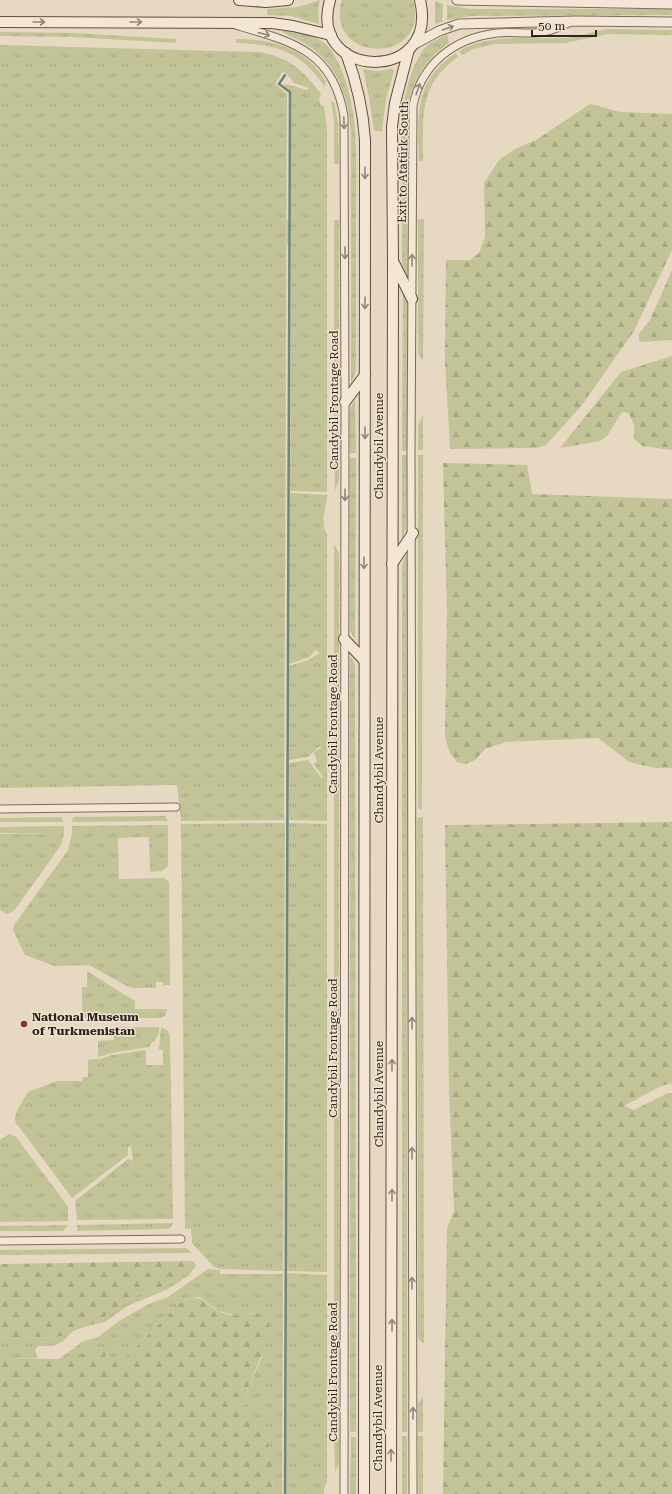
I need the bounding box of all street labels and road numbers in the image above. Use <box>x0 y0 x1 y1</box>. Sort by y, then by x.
street label: Exit to Atatürk South <box>395 101 411 223</box>
street label: Candybil Frontage Road <box>327 330 341 470</box>
street label: Chandybil Avenue <box>372 392 386 499</box>
street label: Candybil Frontage Road <box>326 654 340 794</box>
street label: Chandybil Avenue <box>372 716 386 823</box>
street label: Candybil Frontage Road <box>326 978 340 1118</box>
street label: Chandybil Avenue <box>372 1040 386 1147</box>
street label: Candybil Frontage Road <box>326 1302 340 1442</box>
street label: Chandybil Avenue <box>371 1364 385 1471</box>

